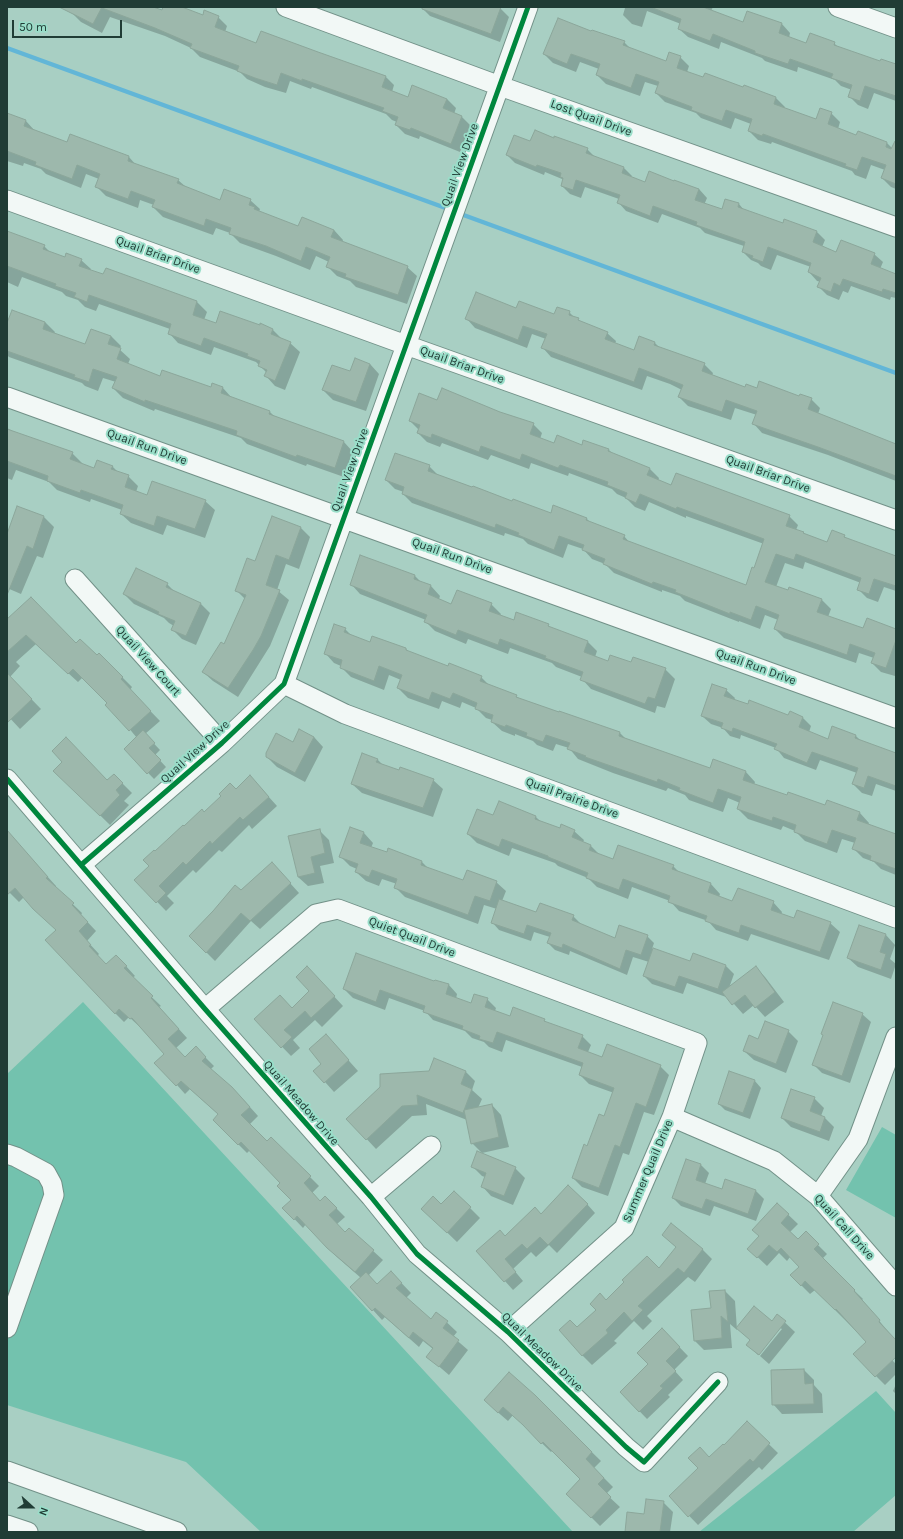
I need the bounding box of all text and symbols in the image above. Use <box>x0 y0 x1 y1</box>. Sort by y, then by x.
scale bar <box>14 12 124 38</box>
text: 50 m <box>19 20 47 34</box>
street label: Lost Quail Drive <box>548 97 634 139</box>
street label: Quail View Drive <box>438 121 482 209</box>
street label: Quail Briar Drive <box>114 233 202 277</box>
street label: Quail Briar Drive <box>418 343 506 387</box>
street label: Quail Run Drive <box>105 426 189 468</box>
street label: Quail View Drive <box>328 426 372 514</box>
street label: Quail Briar Drive <box>724 452 812 496</box>
street label: Quail Run Drive <box>410 535 494 577</box>
street label: Quail View Court <box>113 623 183 699</box>
street label: Quail Run Drive <box>714 646 798 688</box>
street label: Quail View Drive <box>158 717 232 787</box>
street label: Quail Prairie Drive <box>524 775 620 821</box>
street label: Quiet Quail Drive <box>367 914 457 960</box>
street label: Quail Meadow Drive <box>260 1058 342 1148</box>
street label: Summer Quail Drive <box>620 1118 676 1224</box>
street label: Quail Call Drive <box>811 1191 877 1263</box>
street label: Quail Meadow Drive <box>498 1309 586 1395</box>
north arrow <box>12 1487 52 1527</box>
text: N <box>36 1505 51 1517</box>

